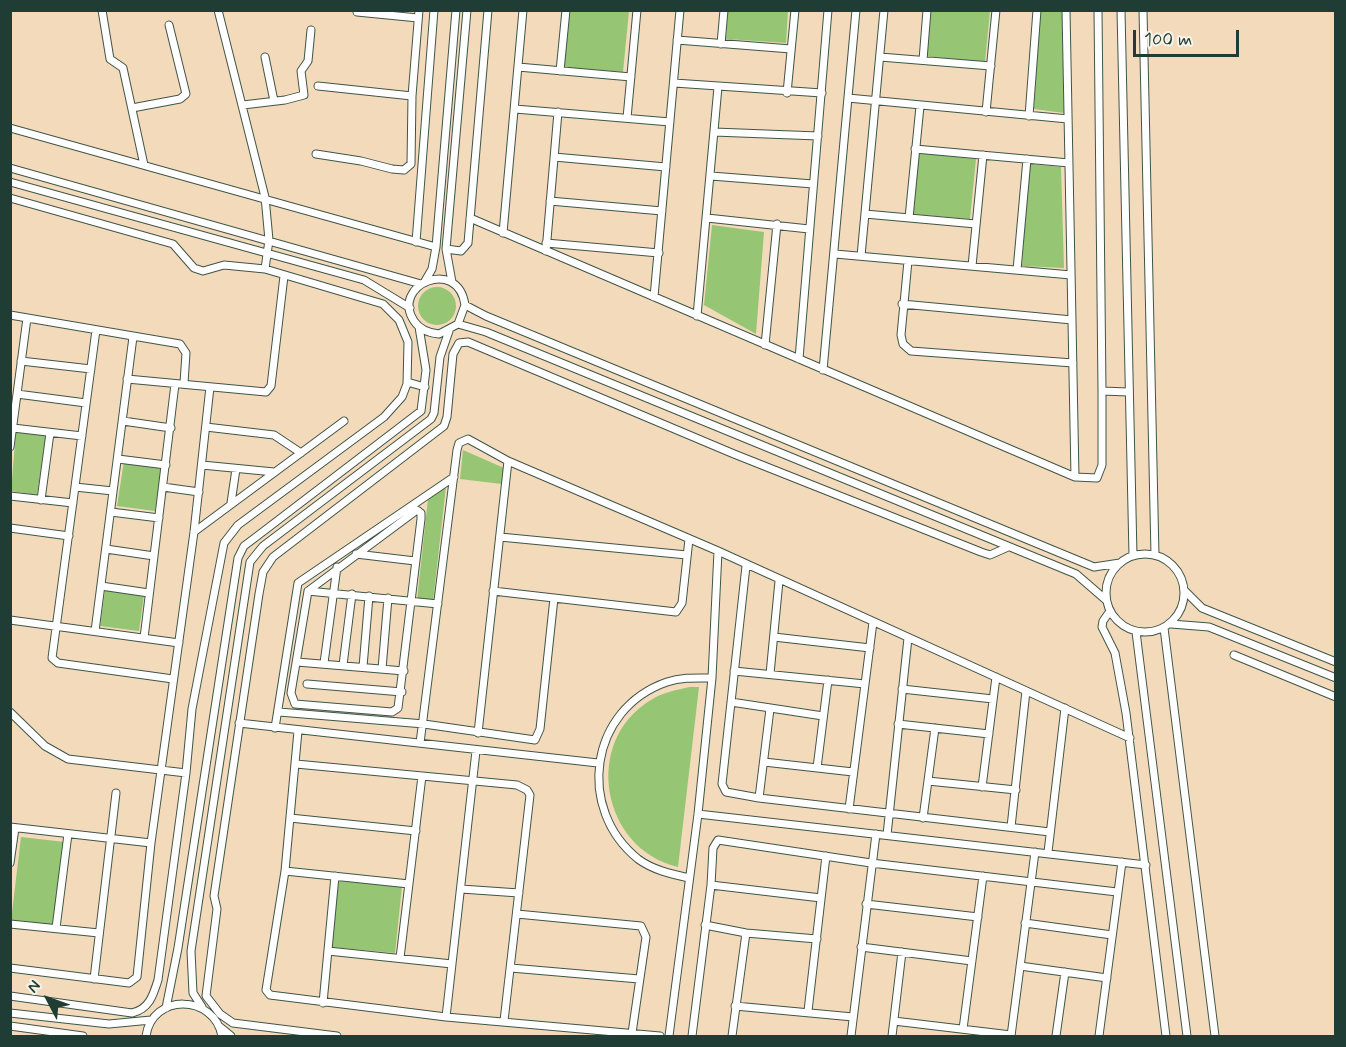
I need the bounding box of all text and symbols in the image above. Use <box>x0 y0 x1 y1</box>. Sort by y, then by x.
scale bar <box>1136 18 1242 56</box>
text: 100 m <box>1144 28 1192 52</box>
north arrow <box>18 969 78 1029</box>
text: N <box>23 976 45 998</box>

